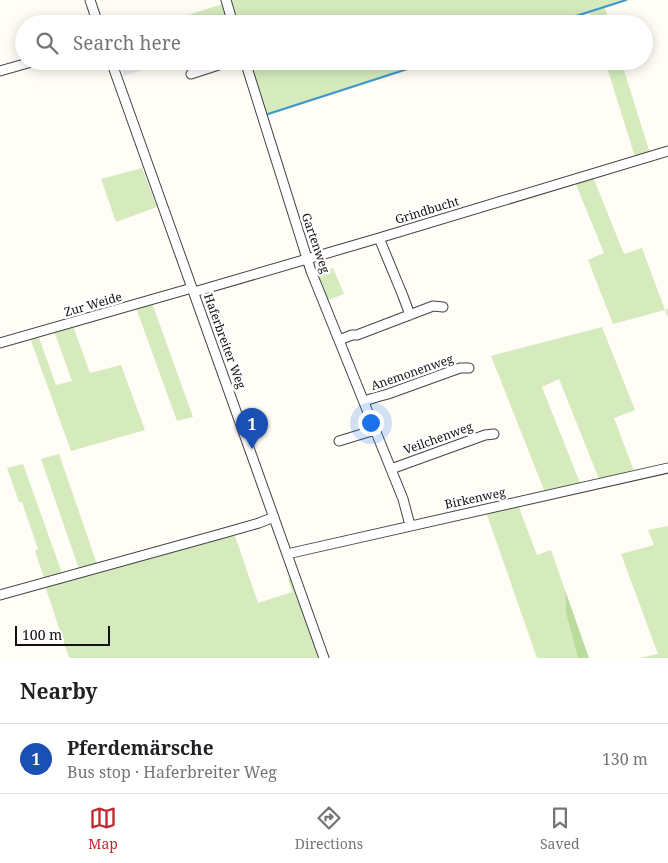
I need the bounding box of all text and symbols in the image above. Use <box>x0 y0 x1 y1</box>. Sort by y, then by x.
search box <box>15 15 653 70</box>
icon: search <box>33 29 61 57</box>
text: Search here <box>73 30 181 56</box>
street label: Grindbucht <box>393 192 461 228</box>
street label: Gartenweg <box>298 211 334 276</box>
street label: Zur Weide <box>62 288 124 320</box>
street label: Haferbreiter Weg <box>200 291 250 391</box>
street label: Anemonenweg <box>369 350 456 394</box>
pin: 1 <box>236 408 268 449</box>
your location <box>358 410 384 436</box>
street label: Veilchenweg <box>401 417 475 458</box>
street label: Birkenweg <box>443 483 507 513</box>
scale bar <box>15 623 110 646</box>
text: 100 m <box>22 625 62 644</box>
text: Nearby <box>20 677 98 705</box>
text: Pferdemärsche <box>67 735 214 761</box>
text: 1 <box>31 748 41 770</box>
text: 130 m <box>602 748 648 770</box>
text: Bus stop · Haferbreiter Weg <box>67 761 277 783</box>
tab: Map <box>88 804 118 853</box>
tab: Directions <box>295 804 363 853</box>
tab: Saved <box>540 804 580 853</box>

